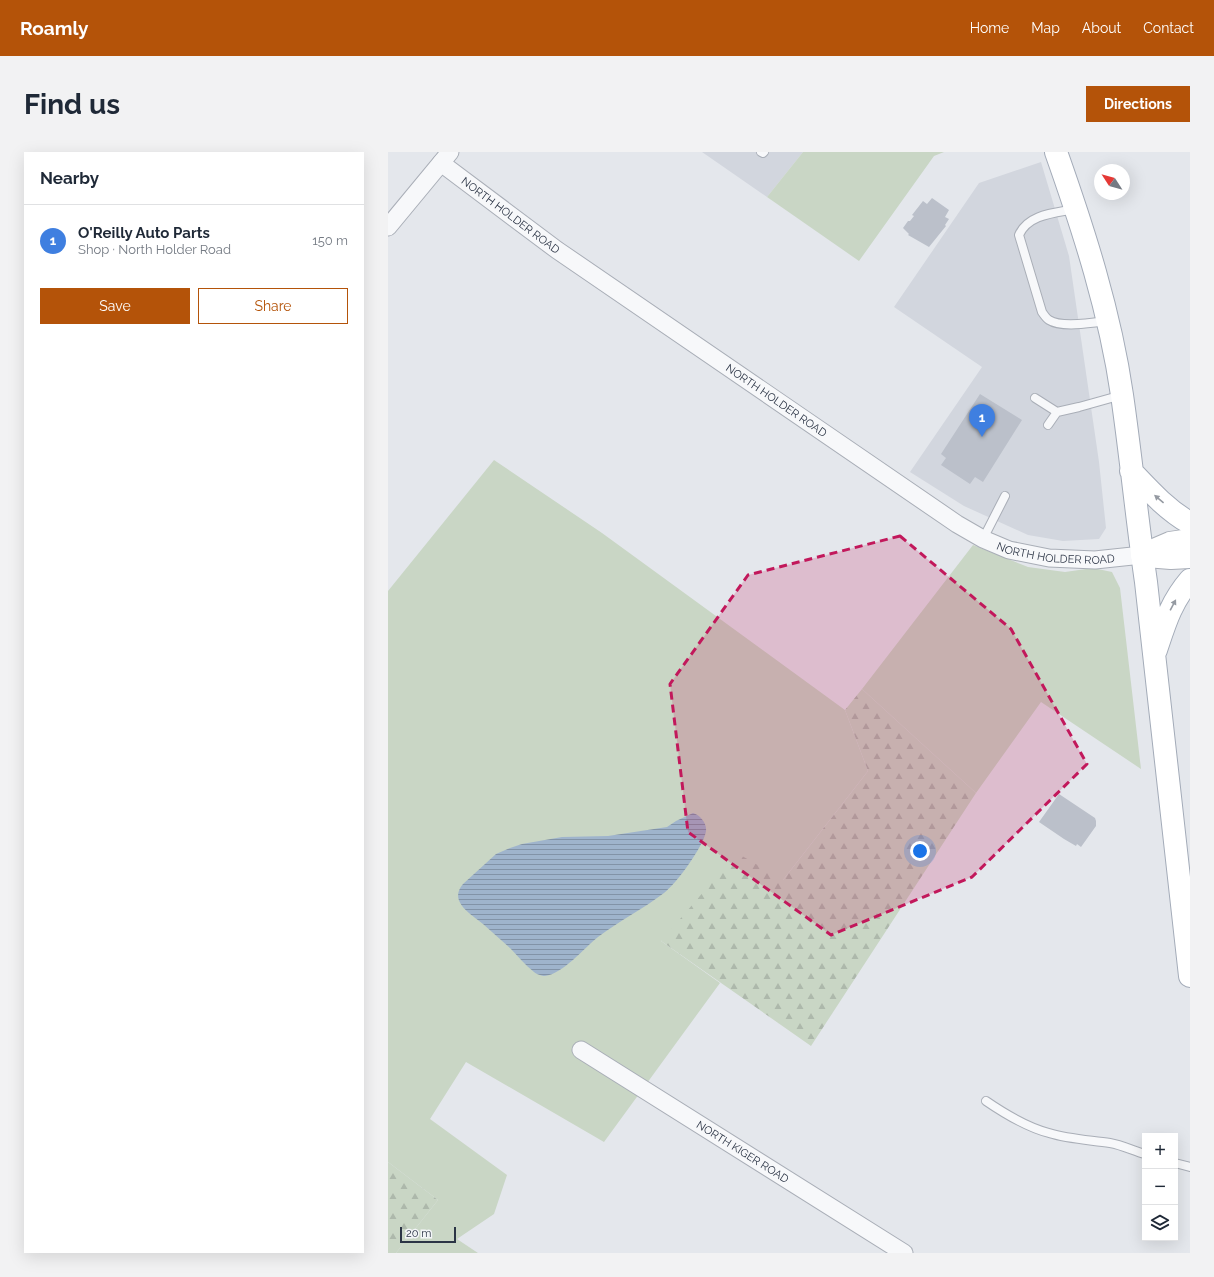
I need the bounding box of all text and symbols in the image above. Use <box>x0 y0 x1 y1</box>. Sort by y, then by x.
text: Roamly <box>20 17 88 39</box>
text: Home <box>970 20 1009 36</box>
text: Map <box>1031 20 1060 36</box>
text: About <box>1082 20 1121 36</box>
text: Contact <box>1143 20 1194 36</box>
button: Directions <box>1086 86 1190 122</box>
text: Find us <box>24 88 120 121</box>
north arrow <box>1094 164 1130 200</box>
text: Nearby <box>40 168 99 188</box>
street label: NORTH HOLDER ROAD <box>459 174 562 256</box>
text: O'Reilly Auto Parts <box>78 224 210 242</box>
text: 1 <box>50 233 56 248</box>
text: 150 m <box>312 233 348 248</box>
text: Shop · North Holder Road <box>78 242 231 257</box>
button: Save <box>40 288 190 324</box>
button: Share <box>198 288 348 324</box>
street label: NORTH HOLDER ROAD <box>724 361 829 439</box>
pin: 1 <box>969 404 995 437</box>
one-way arrow <box>1153 495 1164 504</box>
street label: NORTH HOLDER ROAD <box>995 539 1115 567</box>
one-way arrow <box>1169 599 1176 611</box>
your location <box>910 841 930 861</box>
street label: NORTH KIGER ROAD <box>694 1118 791 1186</box>
map controls <box>1142 1133 1178 1241</box>
button: + <box>1142 1133 1178 1169</box>
button: − <box>1142 1169 1178 1205</box>
button: layers <box>1142 1205 1178 1241</box>
scale bar <box>400 1225 456 1244</box>
text: 20 m <box>406 1227 431 1240</box>

